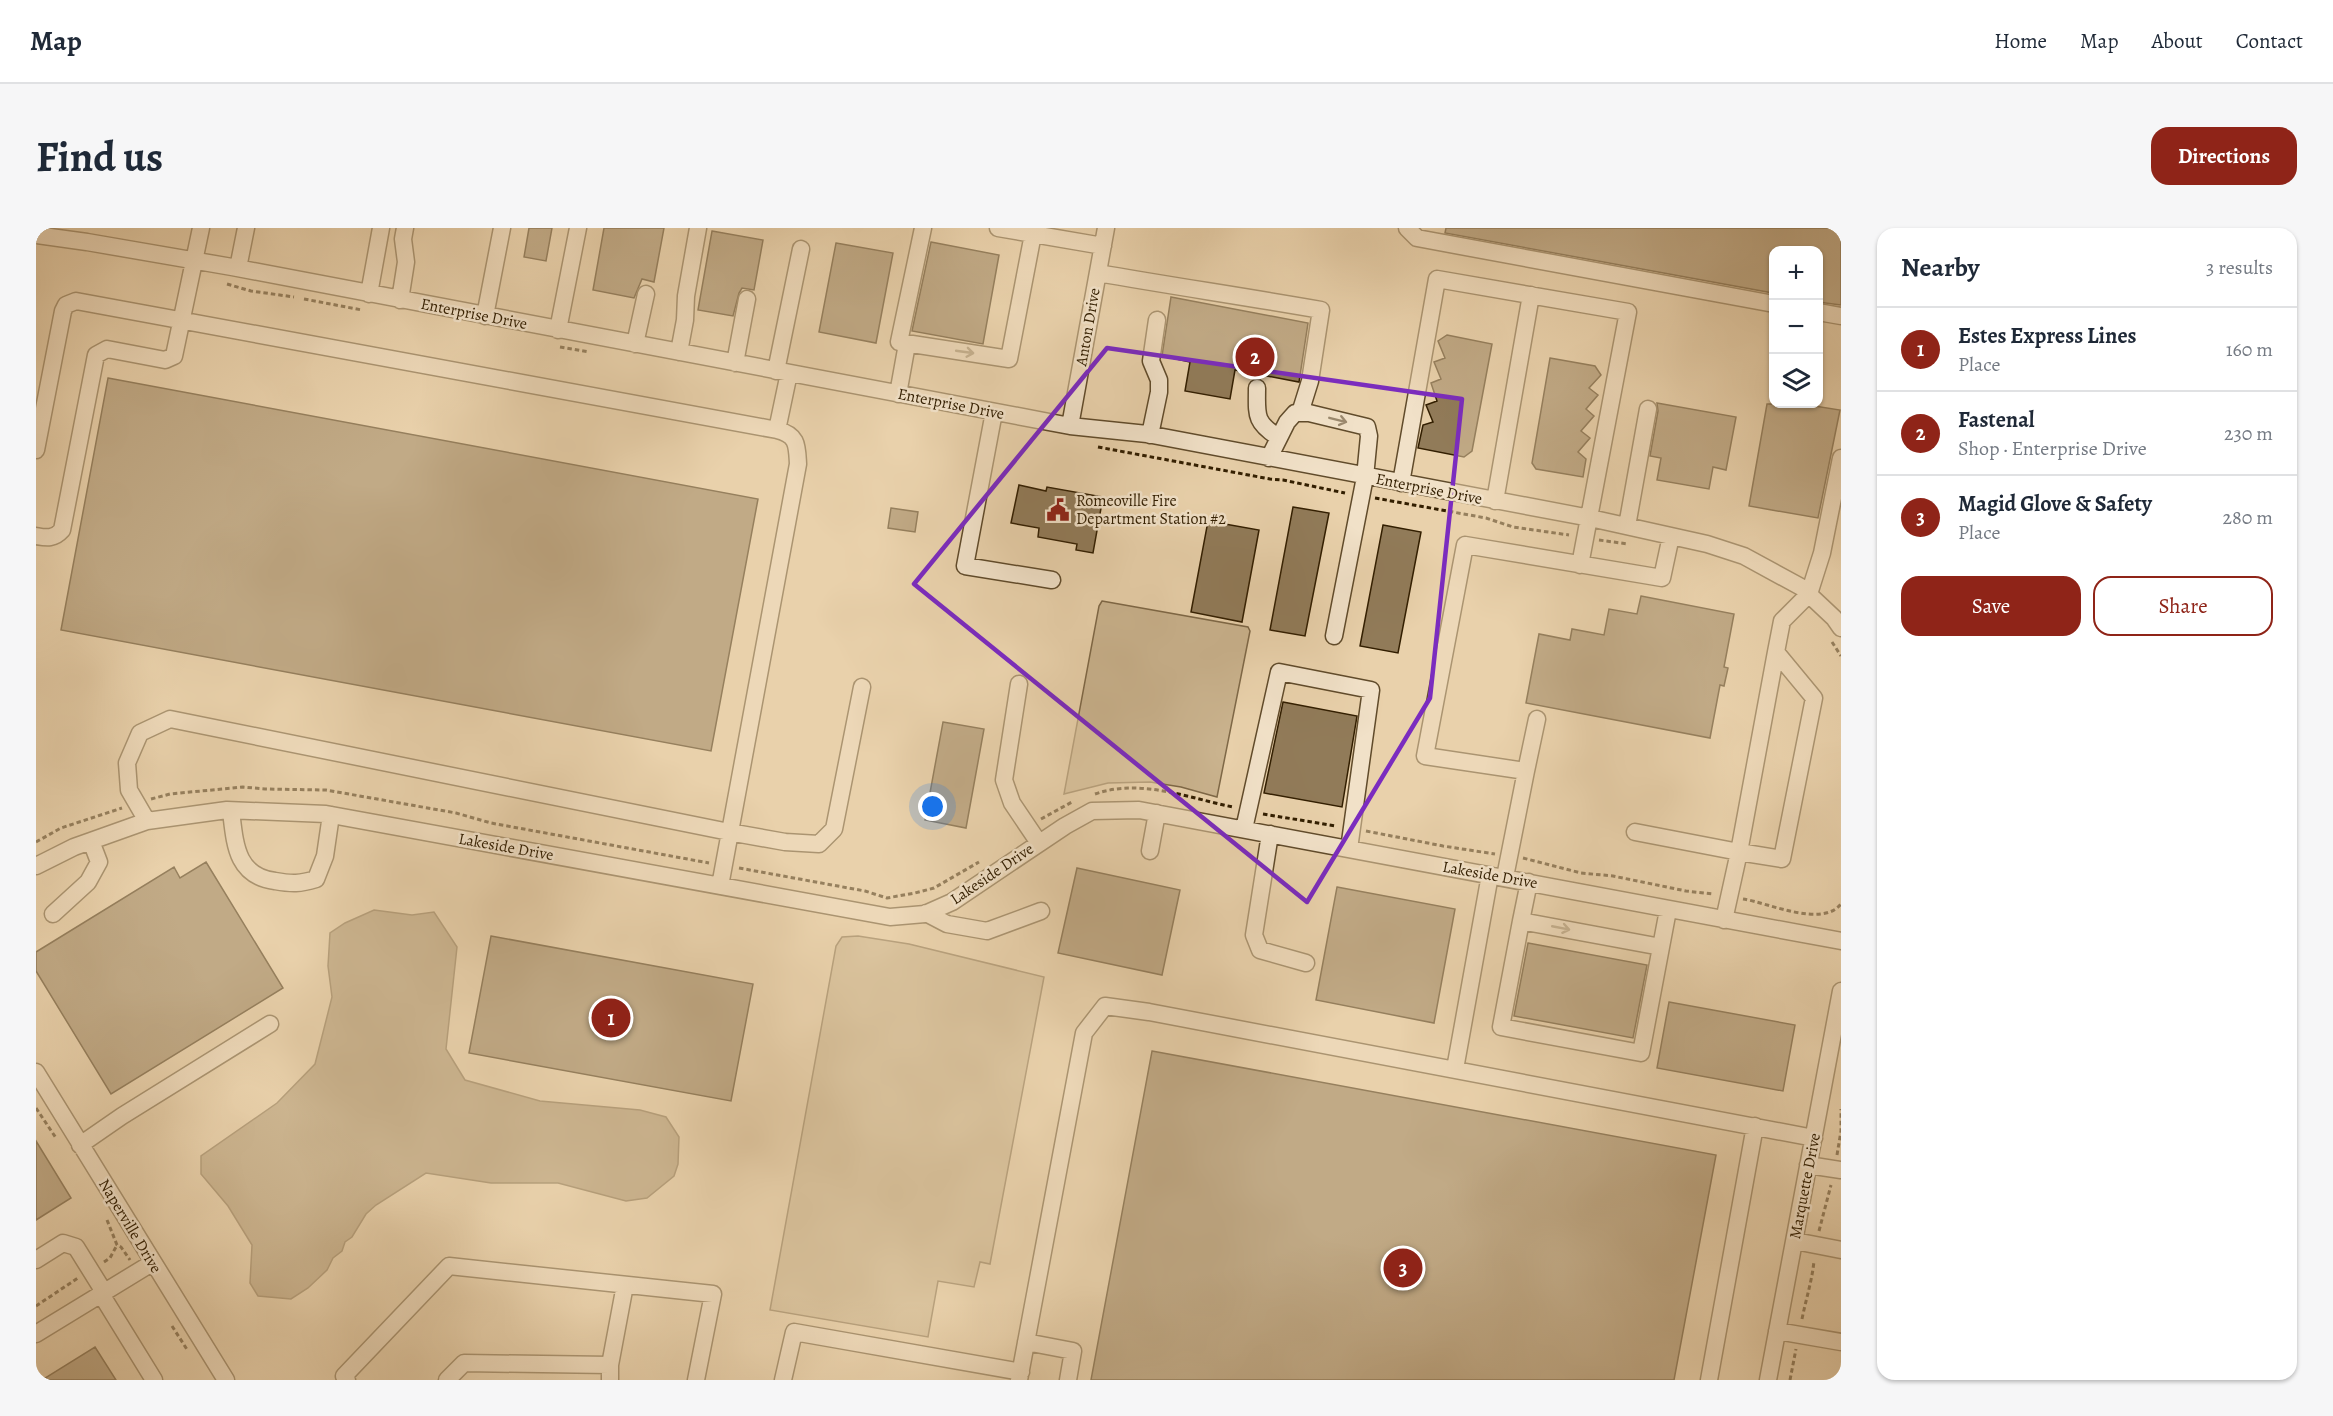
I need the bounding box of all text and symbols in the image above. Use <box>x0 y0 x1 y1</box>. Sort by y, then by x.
text: Map <box>30 22 82 60</box>
text: Home <box>1994 27 2047 55</box>
text: Map <box>2080 27 2118 55</box>
text: About <box>2151 27 2203 55</box>
text: Contact <box>2236 27 2303 55</box>
button: Directions <box>2151 127 2297 185</box>
text: Find us <box>36 128 163 185</box>
map controls <box>1769 246 1823 408</box>
button: + <box>1769 246 1823 300</box>
text: Nearby <box>1901 250 1980 285</box>
text: 3 results <box>2206 254 2273 281</box>
street label: Anton Drive <box>1070 286 1106 369</box>
street label: Enterprise Drive <box>419 293 529 335</box>
button: − <box>1769 300 1823 354</box>
text: Estes Express Lines <box>1958 321 2137 351</box>
pin: 2 <box>1236 334 1274 380</box>
text: 1 <box>1917 336 1924 363</box>
text: 160 m <box>2226 336 2273 363</box>
one-way arrow <box>955 347 974 358</box>
text: Place <box>1958 351 2000 378</box>
button: layers <box>1769 354 1823 408</box>
street label: Enterprise Drive <box>896 383 1006 425</box>
text: Fastenal <box>1958 405 2035 435</box>
one-way arrow <box>1328 415 1347 427</box>
text: 2 <box>1916 420 1925 447</box>
text: 230 m <box>2224 420 2273 447</box>
text: Shop · Enterprise Drive <box>1958 435 2147 462</box>
street label: Enterprise Drive <box>1374 468 1484 510</box>
text: Magid Glove & Safety <box>1958 489 2152 519</box>
place label: Romeoville Fire Department Station #2 <box>1076 490 1226 530</box>
public building icon: Romeoville Fire Department Station #2 <box>1045 497 1071 523</box>
text: 3 <box>1916 504 1925 531</box>
text: 280 m <box>2223 504 2273 531</box>
text: Place <box>1958 519 2000 546</box>
button: Save <box>1901 576 2081 636</box>
button: Share <box>2093 576 2273 636</box>
your location <box>918 792 947 821</box>
street label: Lakeside Drive <box>457 828 555 866</box>
street label: Lakeside Drive <box>946 838 1038 910</box>
street label: Lakeside Drive <box>1441 856 1539 894</box>
one-way arrow <box>1550 923 1570 934</box>
pin: 1 <box>592 996 630 1040</box>
street label: Marquette Drive <box>1784 1131 1826 1241</box>
street label: Naperville Drive <box>93 1175 167 1277</box>
pin: 3 <box>1384 1246 1422 1290</box>

